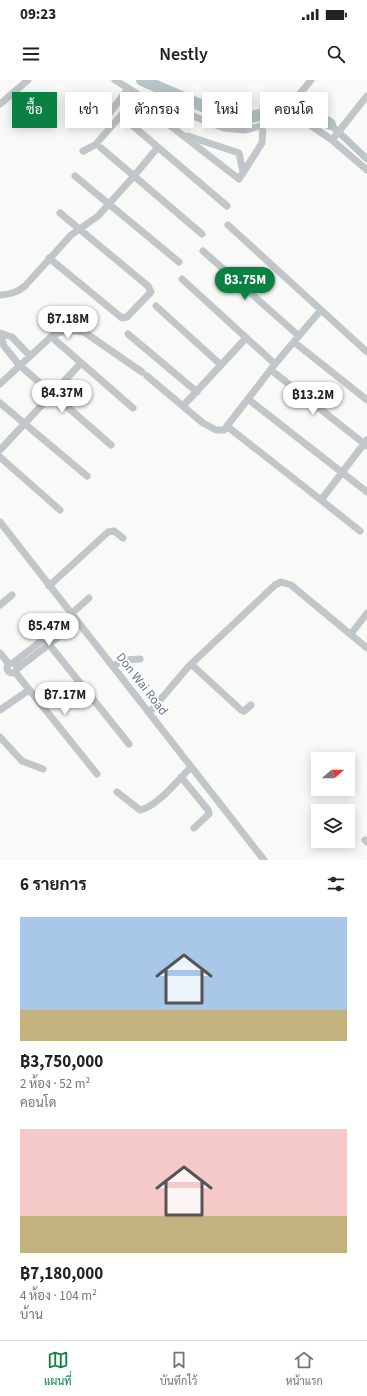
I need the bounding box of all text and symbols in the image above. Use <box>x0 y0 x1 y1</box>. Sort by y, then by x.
text: 09:23 <box>20 4 56 25</box>
text: Nestly <box>159 42 208 67</box>
icon: menu <box>20 43 42 65</box>
icon: search <box>325 43 347 65</box>
chip: ซื้อ <box>12 92 57 128</box>
chip: เช่า <box>65 92 112 128</box>
chip: ตัวกรอง <box>120 92 194 128</box>
chip: ใหม่ <box>202 92 252 128</box>
chip: คอนโด <box>260 92 328 128</box>
pin: ฿3.75M <box>212 267 278 301</box>
text: ฿3.75M <box>224 271 266 289</box>
pin: ฿7.18M <box>35 306 101 340</box>
text: ฿7.18M <box>47 310 89 328</box>
pin: ฿4.37M <box>29 380 95 414</box>
pin: ฿13.2M <box>280 382 346 416</box>
text: ฿4.37M <box>41 384 83 402</box>
text: ฿13.2M <box>292 386 334 404</box>
pin: ฿5.47M <box>16 613 82 647</box>
text: ฿5.47M <box>28 617 70 635</box>
street label: Don Wai Road <box>112 649 172 719</box>
pin: ฿7.17M <box>32 682 98 716</box>
text: ฿7.17M <box>44 686 86 704</box>
north arrow <box>311 752 355 796</box>
map controls <box>311 752 355 848</box>
button: layers <box>311 804 355 848</box>
text: 6 รายการ <box>20 873 87 897</box>
icon: filters <box>325 873 347 895</box>
icon: home <box>148 943 220 1015</box>
text: ฿3,750,000 <box>20 1050 103 1074</box>
text: 2 ห้อง · 52 m² <box>20 1075 90 1093</box>
text: คอนโด <box>20 1094 56 1112</box>
icon: home <box>148 1155 220 1227</box>
text: ฿7,180,000 <box>20 1262 103 1286</box>
text: 4 ห้อง · 104 m² <box>20 1287 97 1305</box>
text: บ้าน <box>20 1306 43 1324</box>
tab: แผนที่ <box>44 1349 72 1389</box>
tab: บันทึกไว้ <box>160 1349 197 1389</box>
tab: หน้าแรก <box>286 1349 323 1389</box>

